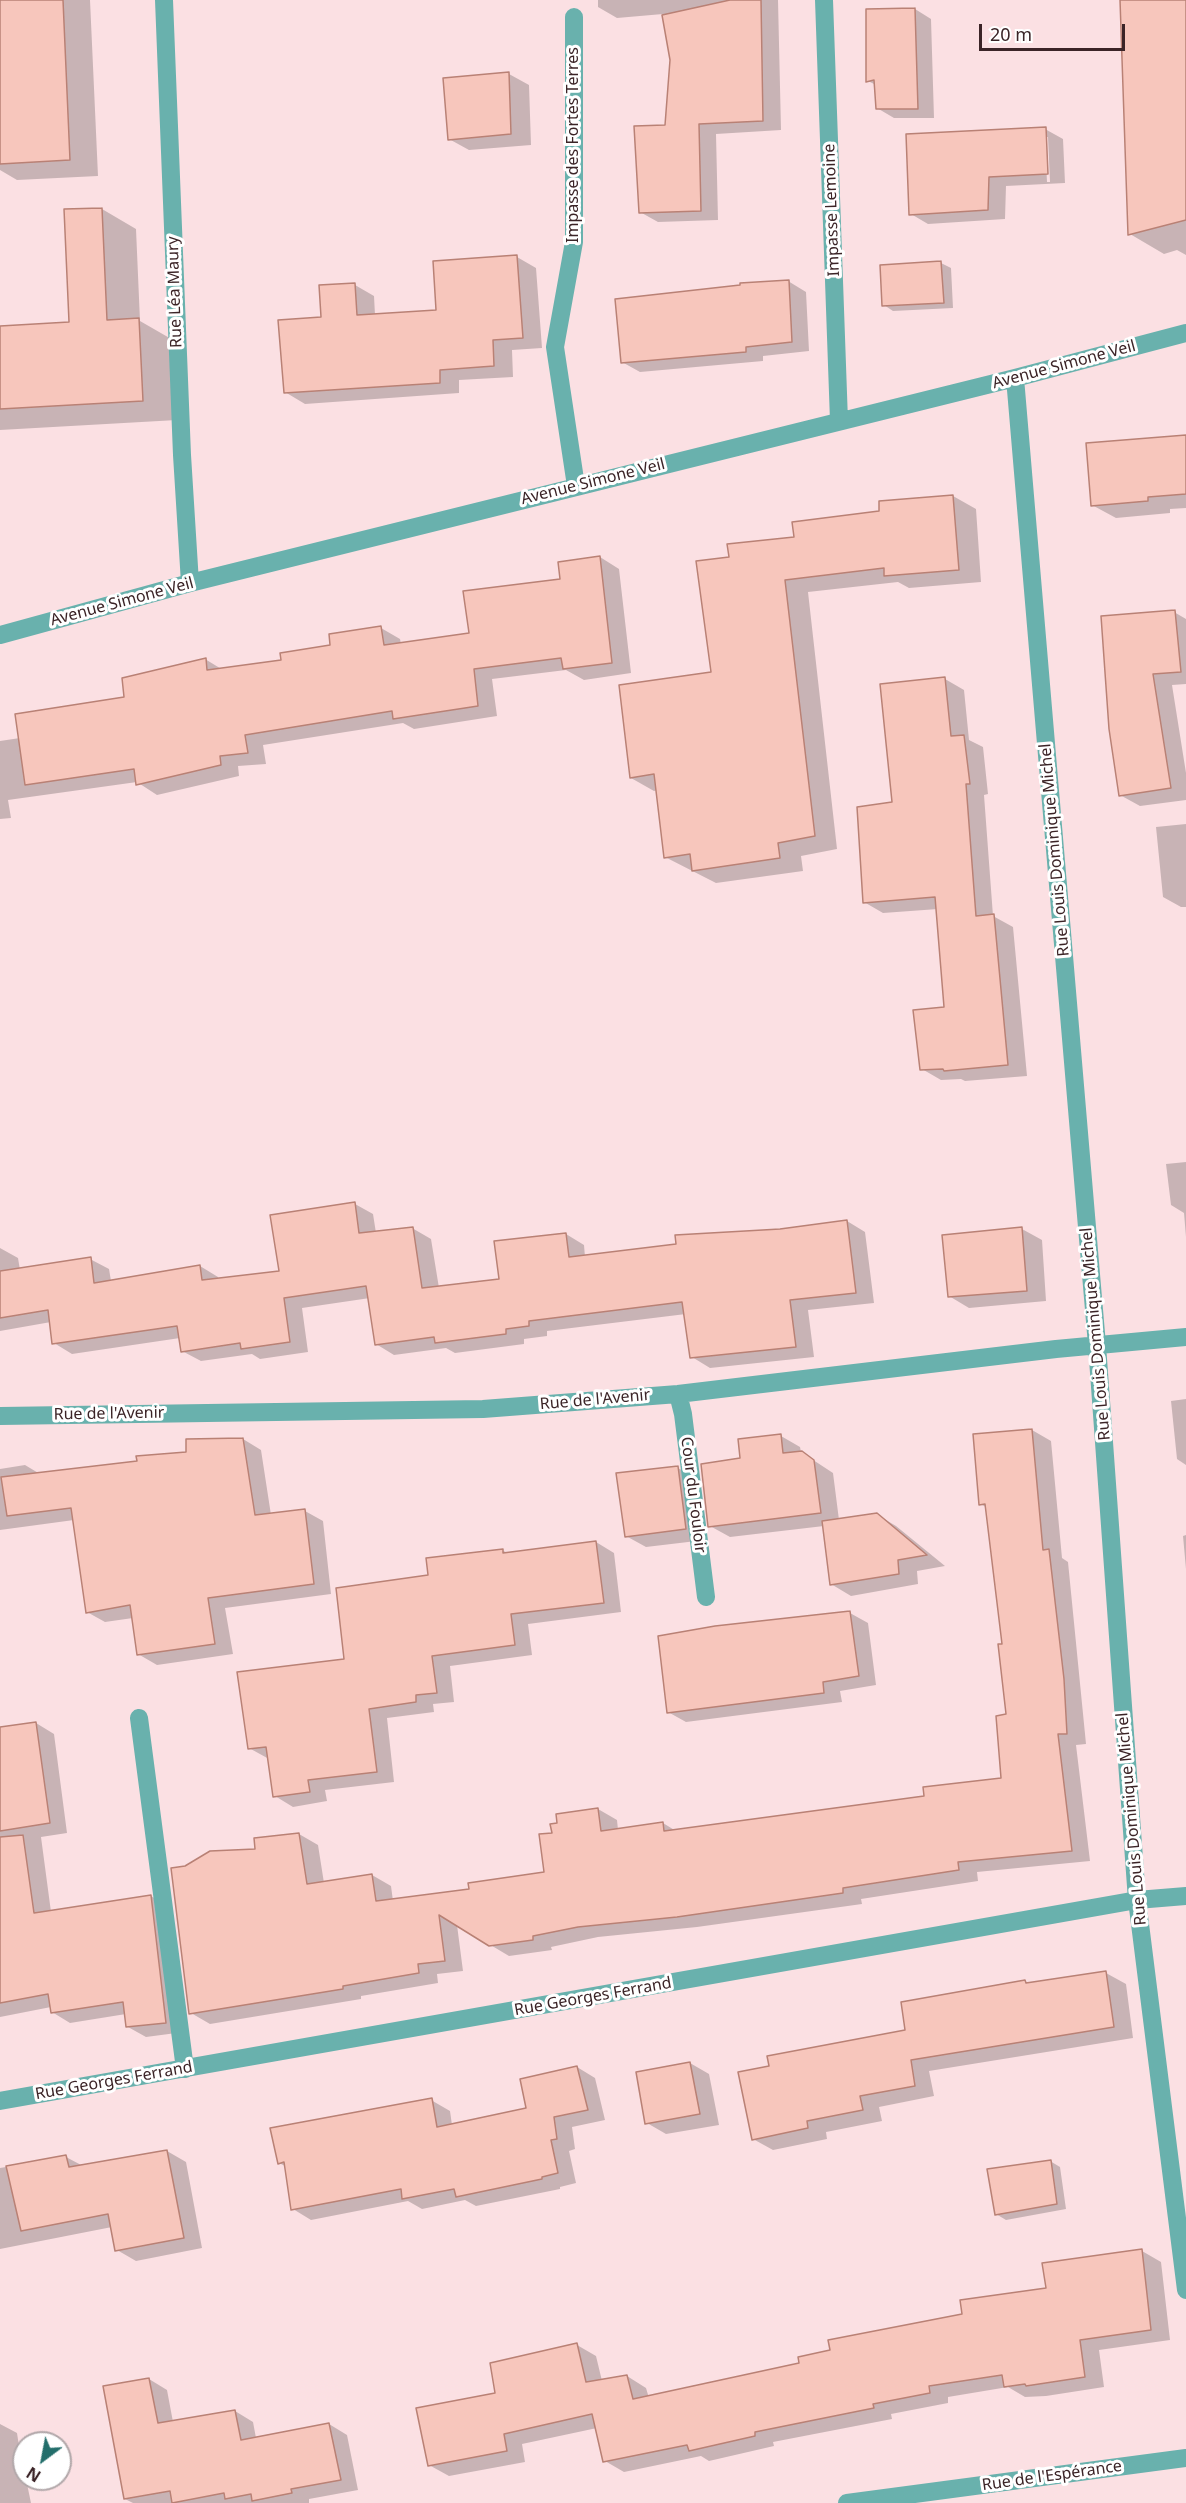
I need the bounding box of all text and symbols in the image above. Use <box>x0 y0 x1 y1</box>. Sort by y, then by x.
scale bar <box>982 12 1128 50</box>
text: 20 m <box>990 22 1032 46</box>
street label: Impasse des Fortes Terres <box>563 47 583 243</box>
street label: Impasse Lemoine <box>820 143 844 277</box>
street label: Rue Léa Maury <box>163 236 187 348</box>
street label: Avenue Simone Veil <box>990 337 1138 393</box>
street label: Avenue Simone Veil <box>519 455 667 509</box>
street label: Avenue Simone Veil <box>48 574 196 630</box>
street label: Rue Louis Dominique Michel <box>1036 743 1074 957</box>
street label: Rue Louis Dominique Michel <box>1077 1227 1115 1441</box>
street label: Rue de l'Avenir <box>539 1386 651 1414</box>
street label: Rue de l'Avenir <box>54 1403 164 1425</box>
street label: Cour du Fouloir <box>676 1436 710 1554</box>
street label: Rue Louis Dominique Michel <box>1113 1712 1151 1926</box>
street label: Rue Georges Ferrand <box>513 1974 673 2020</box>
street label: Rue Georges Ferrand <box>34 2058 194 2104</box>
north arrow <box>12 2431 72 2491</box>
street label: Rue de l'Espérance <box>981 2457 1123 2495</box>
text: N <box>22 2462 45 2487</box>

